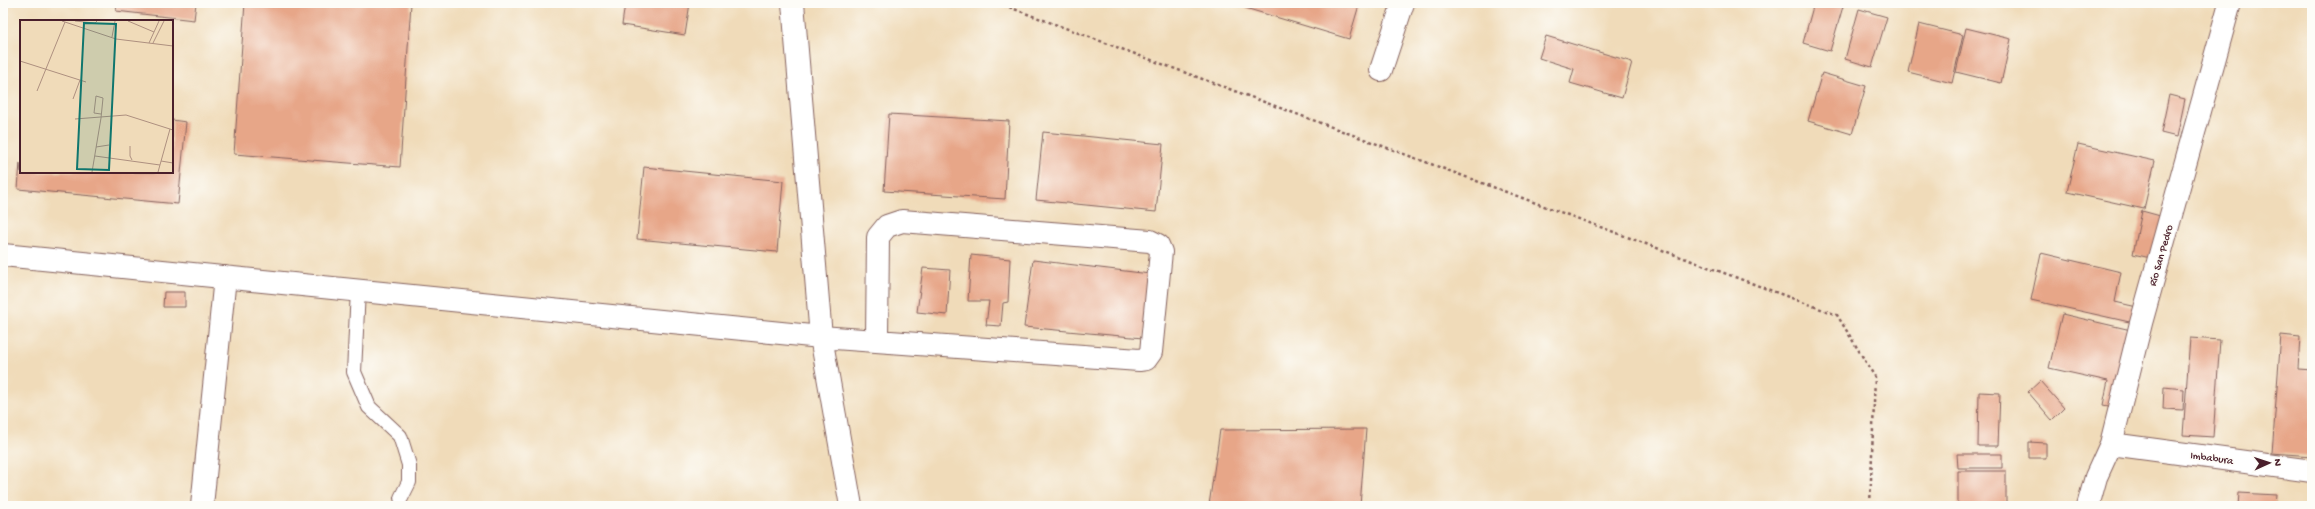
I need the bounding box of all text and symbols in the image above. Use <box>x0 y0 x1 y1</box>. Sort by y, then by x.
inset map <box>20 20 173 173</box>
street label: Río San Pedro <box>2147 223 2176 288</box>
north arrow <box>2249 443 2289 483</box>
street label: Imbabura <box>2189 450 2235 468</box>
text: N <box>2271 459 2283 466</box>

